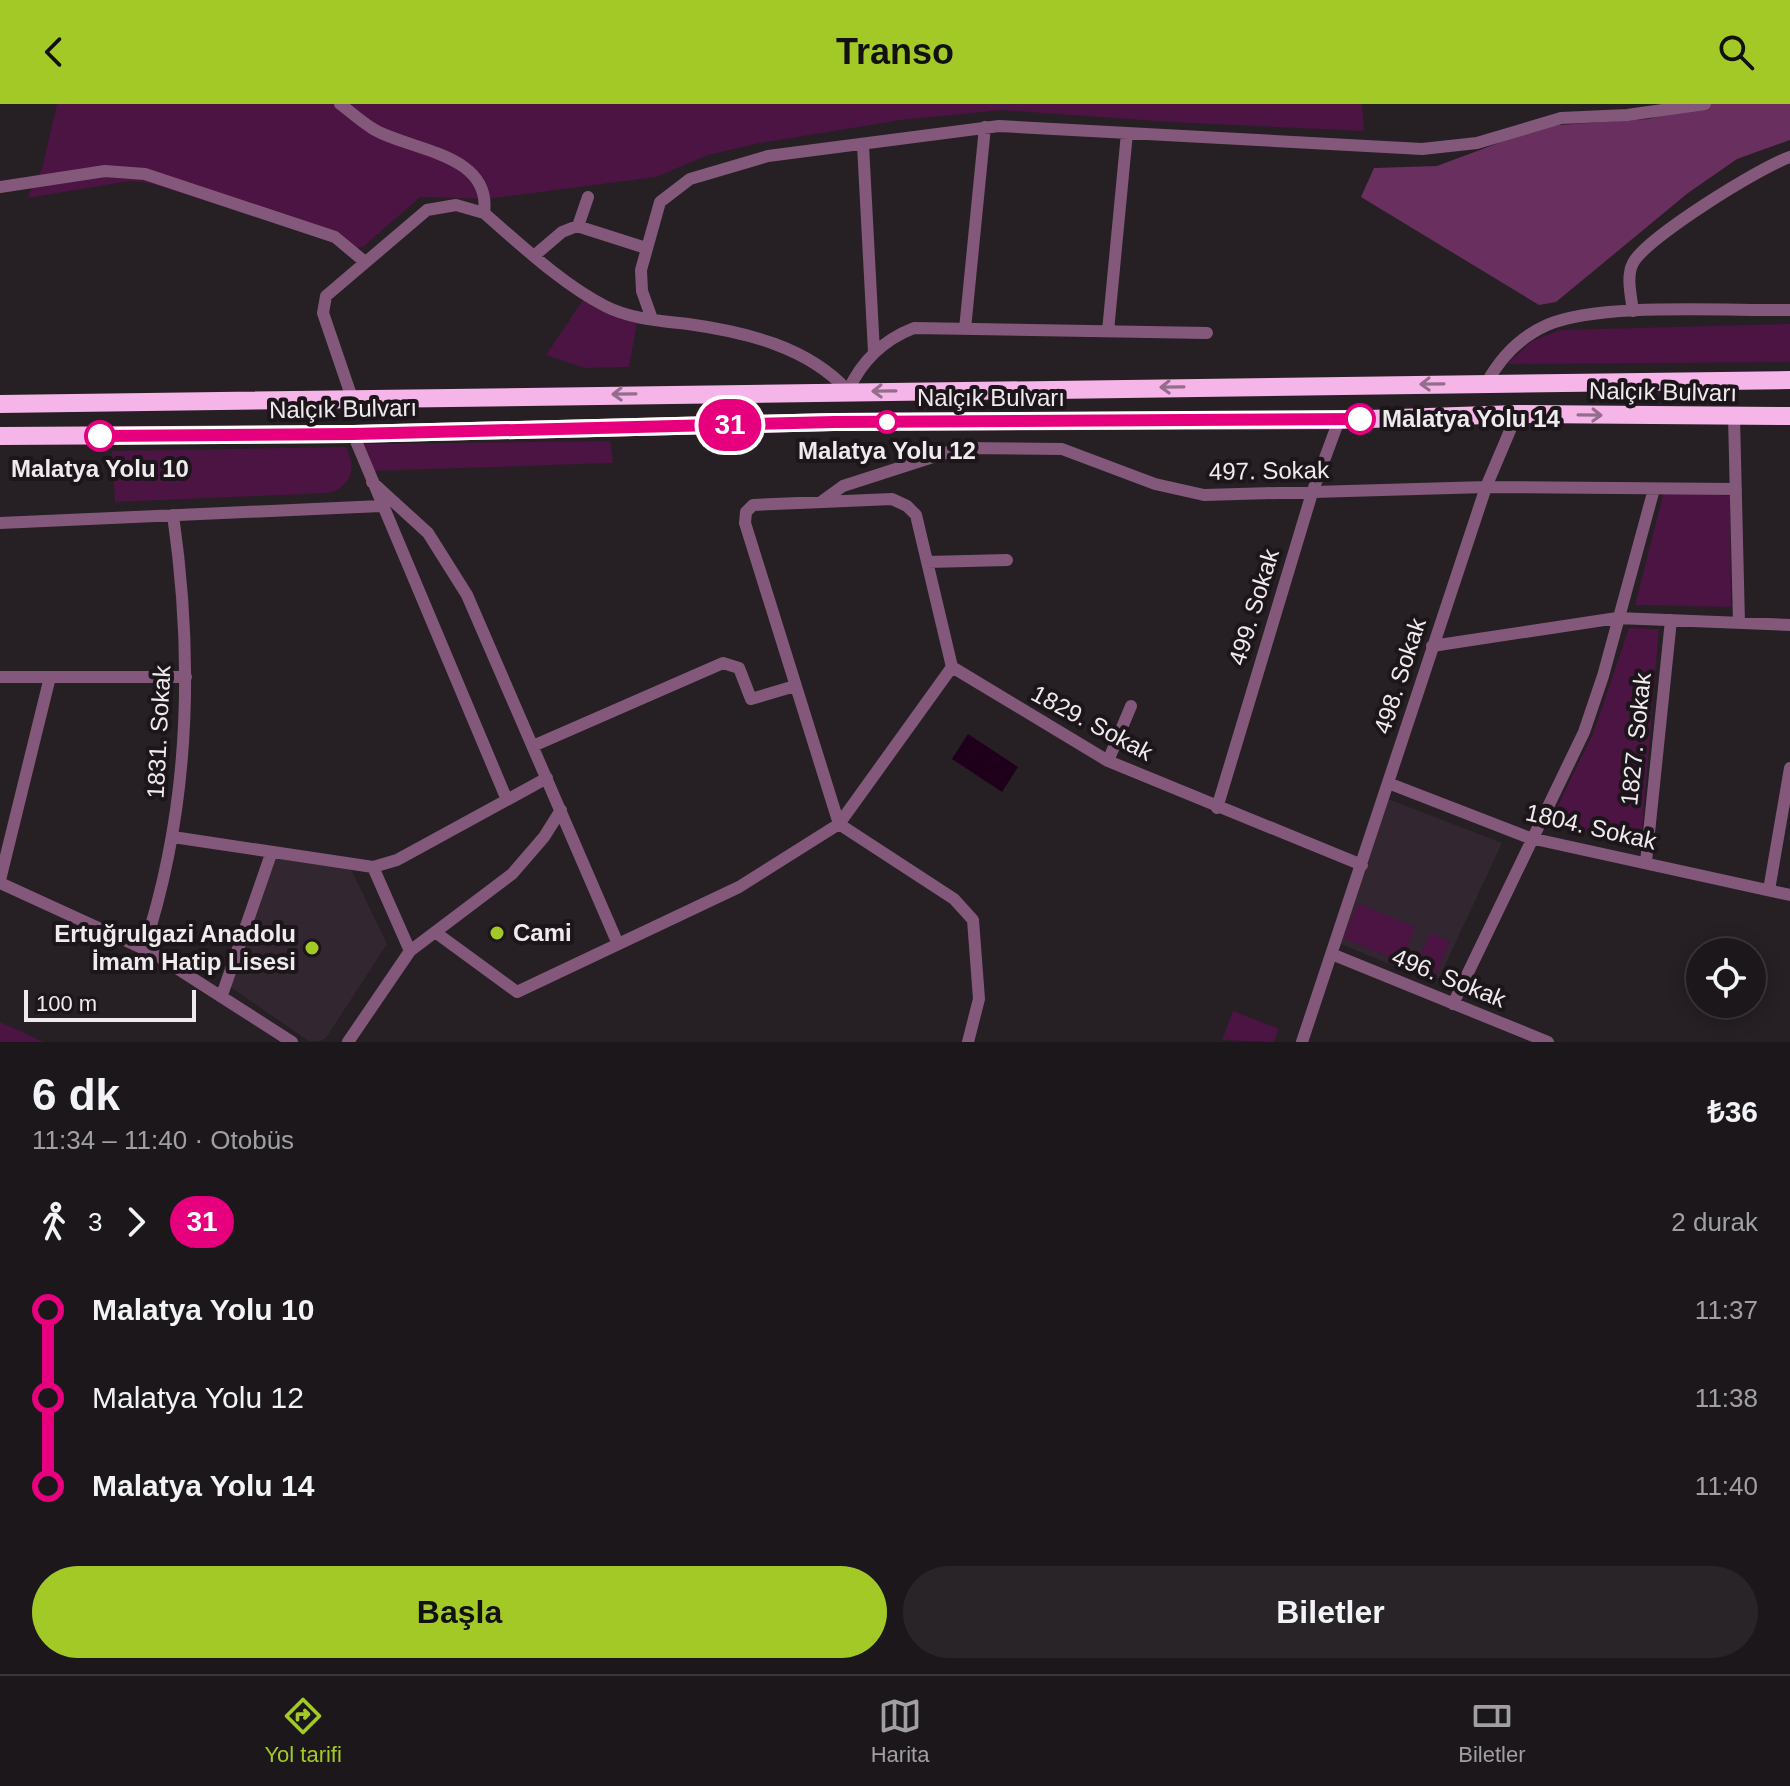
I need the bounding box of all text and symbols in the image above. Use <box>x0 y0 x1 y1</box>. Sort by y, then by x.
icon: back <box>32 30 76 74</box>
icon: search <box>1714 30 1758 74</box>
text: Transo <box>836 31 954 72</box>
one-way arrow <box>1419 376 1446 392</box>
street label: Nalçık Bulvarı <box>1589 377 1737 406</box>
one-way arrow <box>1159 379 1186 395</box>
one-way arrow <box>871 383 898 398</box>
street label: Nalçık Bulvarı <box>917 384 1065 411</box>
one-way arrow <box>611 386 638 402</box>
street label: Nalçık Bulvarı <box>269 394 417 423</box>
line badge: 31 <box>694 399 766 451</box>
marker: Malatya Yolu 14 <box>1345 404 1375 434</box>
place label: Malatya Yolu 14 <box>1382 405 1561 432</box>
one-way arrow <box>1576 408 1603 423</box>
text: 31 <box>714 409 746 440</box>
marker: Malatya Yolu 12 <box>876 411 898 433</box>
marker: Malatya Yolu 10 <box>85 421 115 451</box>
place label: Malatya Yolu 12 <box>798 437 976 464</box>
place label: Malatya Yolu 10 <box>11 455 189 482</box>
street label: 497. Sokak <box>1209 456 1330 485</box>
street label: 499. Sokak <box>1223 545 1284 668</box>
street label: 498. Sokak <box>1368 614 1431 737</box>
street label: 1831. Sokak <box>142 664 176 799</box>
street label: 1827. Sokak <box>1615 670 1656 807</box>
street label: 1829. Sokak <box>1027 679 1158 766</box>
street label: 1804. Sokak <box>1523 798 1660 855</box>
place label: Cami <box>513 919 572 946</box>
place label: Ertuğrulgazi Anadolu İmam Hatip Lisesi <box>54 920 296 975</box>
marker: Cami <box>488 924 506 942</box>
map controls <box>1686 938 1766 1018</box>
button: locate <box>1686 938 1766 1018</box>
marker: Ertuğrulgazi Anadolu İmam Hatip Lisesi <box>303 939 321 957</box>
street label: 496. Sokak <box>1388 943 1511 1013</box>
scale bar <box>24 986 196 1022</box>
text: 100 m <box>36 991 97 1016</box>
text: 6 dk <box>32 1070 120 1119</box>
text: ₺36 <box>1707 1095 1758 1128</box>
text: 11:34 – 11:40 · Otobüs <box>32 1125 294 1155</box>
icon: walk <box>32 1200 76 1244</box>
icon: forward <box>114 1200 158 1244</box>
text: 31 <box>186 1206 218 1237</box>
text: 3 <box>88 1207 102 1237</box>
text: 2 durak <box>1671 1207 1758 1237</box>
text: Malatya Yolu 10 <box>92 1293 314 1326</box>
text: 11:37 <box>1695 1295 1758 1325</box>
text: Malatya Yolu 12 <box>92 1381 304 1414</box>
text: 11:38 <box>1695 1383 1758 1413</box>
text: Malatya Yolu 14 <box>92 1469 314 1502</box>
text: 11:40 <box>1695 1471 1758 1501</box>
button: Başla <box>32 1566 887 1658</box>
button: Biletler <box>903 1566 1758 1658</box>
tab: Yol tarifi <box>264 1694 342 1768</box>
tab: Harita <box>871 1694 929 1768</box>
tab: Biletler <box>1458 1694 1526 1768</box>

